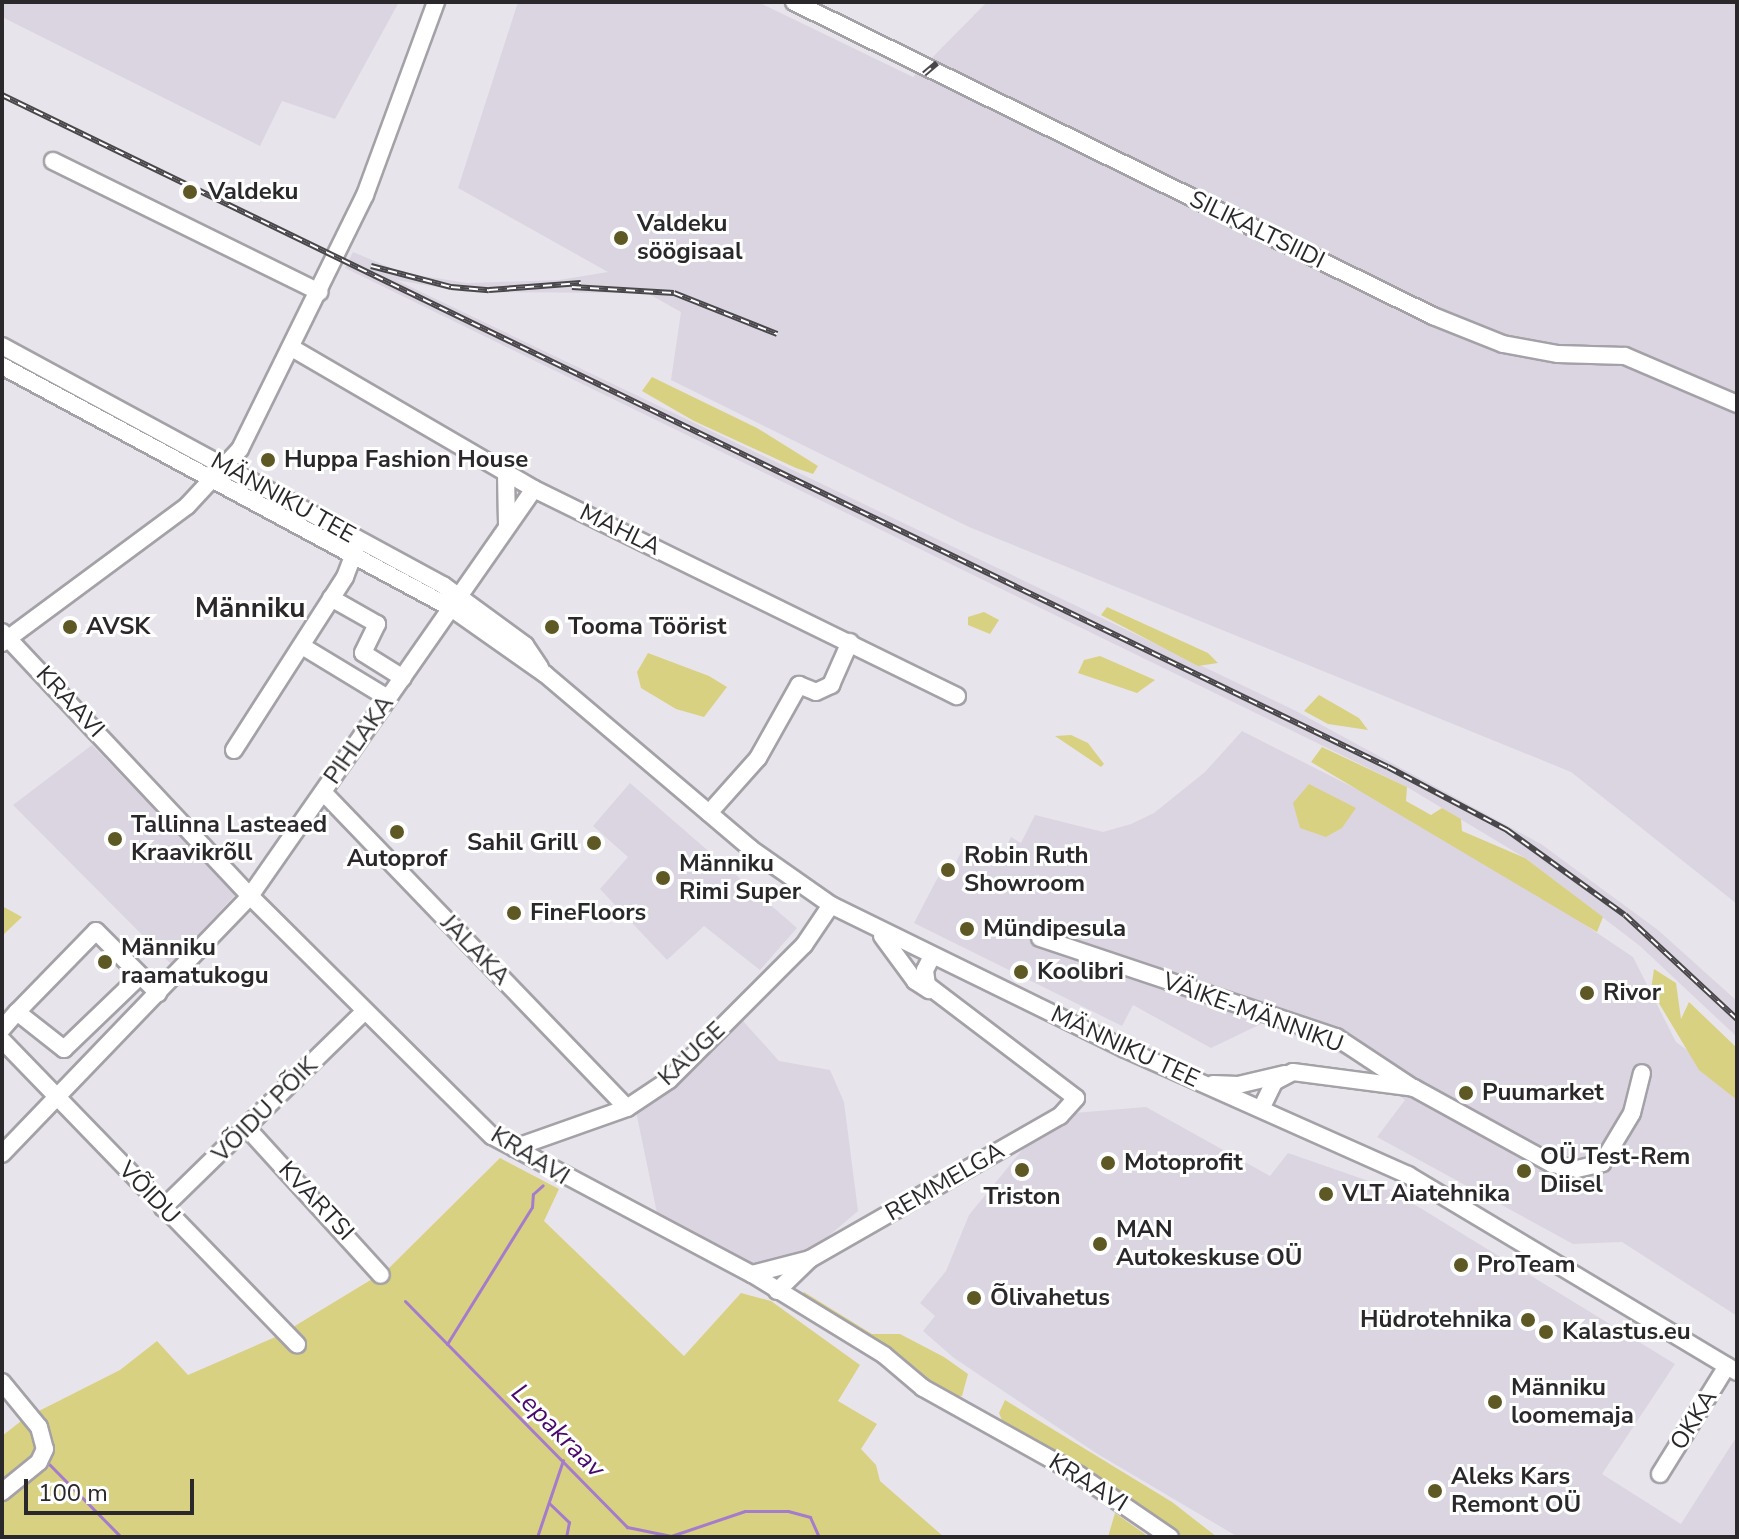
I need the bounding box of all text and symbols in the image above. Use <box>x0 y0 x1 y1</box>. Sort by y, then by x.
place label: Valdeku <box>208 178 299 206</box>
marker: Valdeku <box>179 181 201 203</box>
street label: SILIKALTSIIDI <box>1185 185 1329 275</box>
place label: Valdeku söögisaal <box>637 210 743 266</box>
marker: Valdeku söögisaal <box>612 229 630 247</box>
street label: MÄNNIKU TEE <box>206 446 360 550</box>
place label: Huppa Fashion House <box>284 446 528 474</box>
marker: Huppa Fashion House <box>259 451 277 469</box>
street label: MAHLA <box>575 498 665 562</box>
district label: Männiku <box>195 591 305 625</box>
place label: AVSK <box>86 613 150 641</box>
place label: Tooma Töörist <box>568 613 726 641</box>
marker: AVSK <box>61 618 79 636</box>
marker: Tooma Töörist <box>543 618 561 636</box>
street label: KRAAVI <box>30 660 110 744</box>
street label: PIHLAKA <box>318 690 400 790</box>
place label: Tallinna Lasteaed Kraavikrõll <box>131 811 327 867</box>
marker: Autoprof <box>388 823 406 841</box>
place label: Sahil Grill <box>467 829 578 857</box>
marker: Tallinna Lasteaed Kraavikrõll <box>106 830 124 848</box>
marker: Sahil Grill <box>585 834 603 852</box>
place label: Robin Ruth Showroom <box>964 842 1089 898</box>
place label: Autoprof <box>347 845 447 873</box>
place label: Männiku Rimi Super <box>679 850 801 906</box>
marker: Robin Ruth Showroom <box>939 861 957 879</box>
marker: Männiku Rimi Super <box>654 869 672 887</box>
place label: FineFloors <box>530 899 646 927</box>
marker: FineFloors <box>505 904 523 922</box>
street label: JALAKA <box>434 909 516 991</box>
place label: Mündipesula <box>983 915 1126 943</box>
marker: Mündipesula <box>958 920 976 938</box>
place label: Männiku raamatukogu <box>121 934 269 990</box>
marker: Männiku raamatukogu <box>96 953 114 971</box>
place label: Koolibri <box>1037 958 1124 986</box>
marker: Koolibri <box>1012 963 1030 981</box>
street label: VÄIKE-MÄNNIKU <box>1159 967 1347 1059</box>
place label: Rivor <box>1603 979 1661 1007</box>
marker: Rivor <box>1578 984 1596 1002</box>
street label: MÄNNIKU TEE <box>1046 1000 1204 1094</box>
street label: KAUGE <box>653 1016 731 1092</box>
street label: VÕIDU PÕIK <box>206 1051 324 1169</box>
place label: Puumarket <box>1482 1079 1604 1107</box>
marker: Puumarket <box>1457 1084 1475 1102</box>
street label: KRAAVI <box>485 1121 575 1191</box>
street label: REMMELGA <box>881 1136 1009 1228</box>
place label: OÜ Test-Rem Diisel <box>1540 1143 1690 1199</box>
place label: Motoprofit <box>1124 1149 1243 1177</box>
marker: Motoprofit <box>1099 1154 1117 1172</box>
street label: KVARTSI <box>272 1155 360 1247</box>
street label: VÕIDU <box>112 1156 186 1230</box>
marker: Triston <box>1013 1161 1031 1179</box>
marker: OÜ Test-Rem Diisel <box>1515 1162 1533 1180</box>
place label: VLT Aiatehnika <box>1342 1180 1510 1208</box>
place label: Triston <box>983 1183 1061 1211</box>
marker: VLT Aiatehnika <box>1317 1185 1335 1203</box>
place label: MAN Autokeskuse OÜ <box>1116 1216 1303 1272</box>
marker: MAN Autokeskuse OÜ <box>1091 1235 1109 1253</box>
place label: ProTeam <box>1477 1251 1576 1279</box>
marker: ProTeam <box>1452 1256 1470 1274</box>
place label: Õlivahetus <box>990 1284 1110 1312</box>
marker: Õlivahetus <box>965 1289 983 1307</box>
place label: Hüdrotehnika <box>1360 1306 1512 1334</box>
marker: Hüdrotehnika <box>1519 1311 1537 1329</box>
place label: Kalastus.eu <box>1562 1318 1691 1346</box>
marker: Kalastus.eu <box>1537 1323 1555 1341</box>
place label: Männiku loomemaja <box>1511 1374 1634 1430</box>
water label: Lepakraav <box>505 1378 611 1484</box>
street label: OKKA <box>1665 1385 1723 1455</box>
marker: Männiku loomemaja <box>1486 1393 1504 1411</box>
street label: KRAAVI <box>1043 1448 1133 1518</box>
scale bar <box>28 1463 198 1513</box>
place label: Aleks Kars Remont OÜ <box>1451 1463 1581 1519</box>
text: 100 m <box>38 1477 108 1509</box>
marker: Aleks Kars Remont OÜ <box>1426 1482 1444 1500</box>

